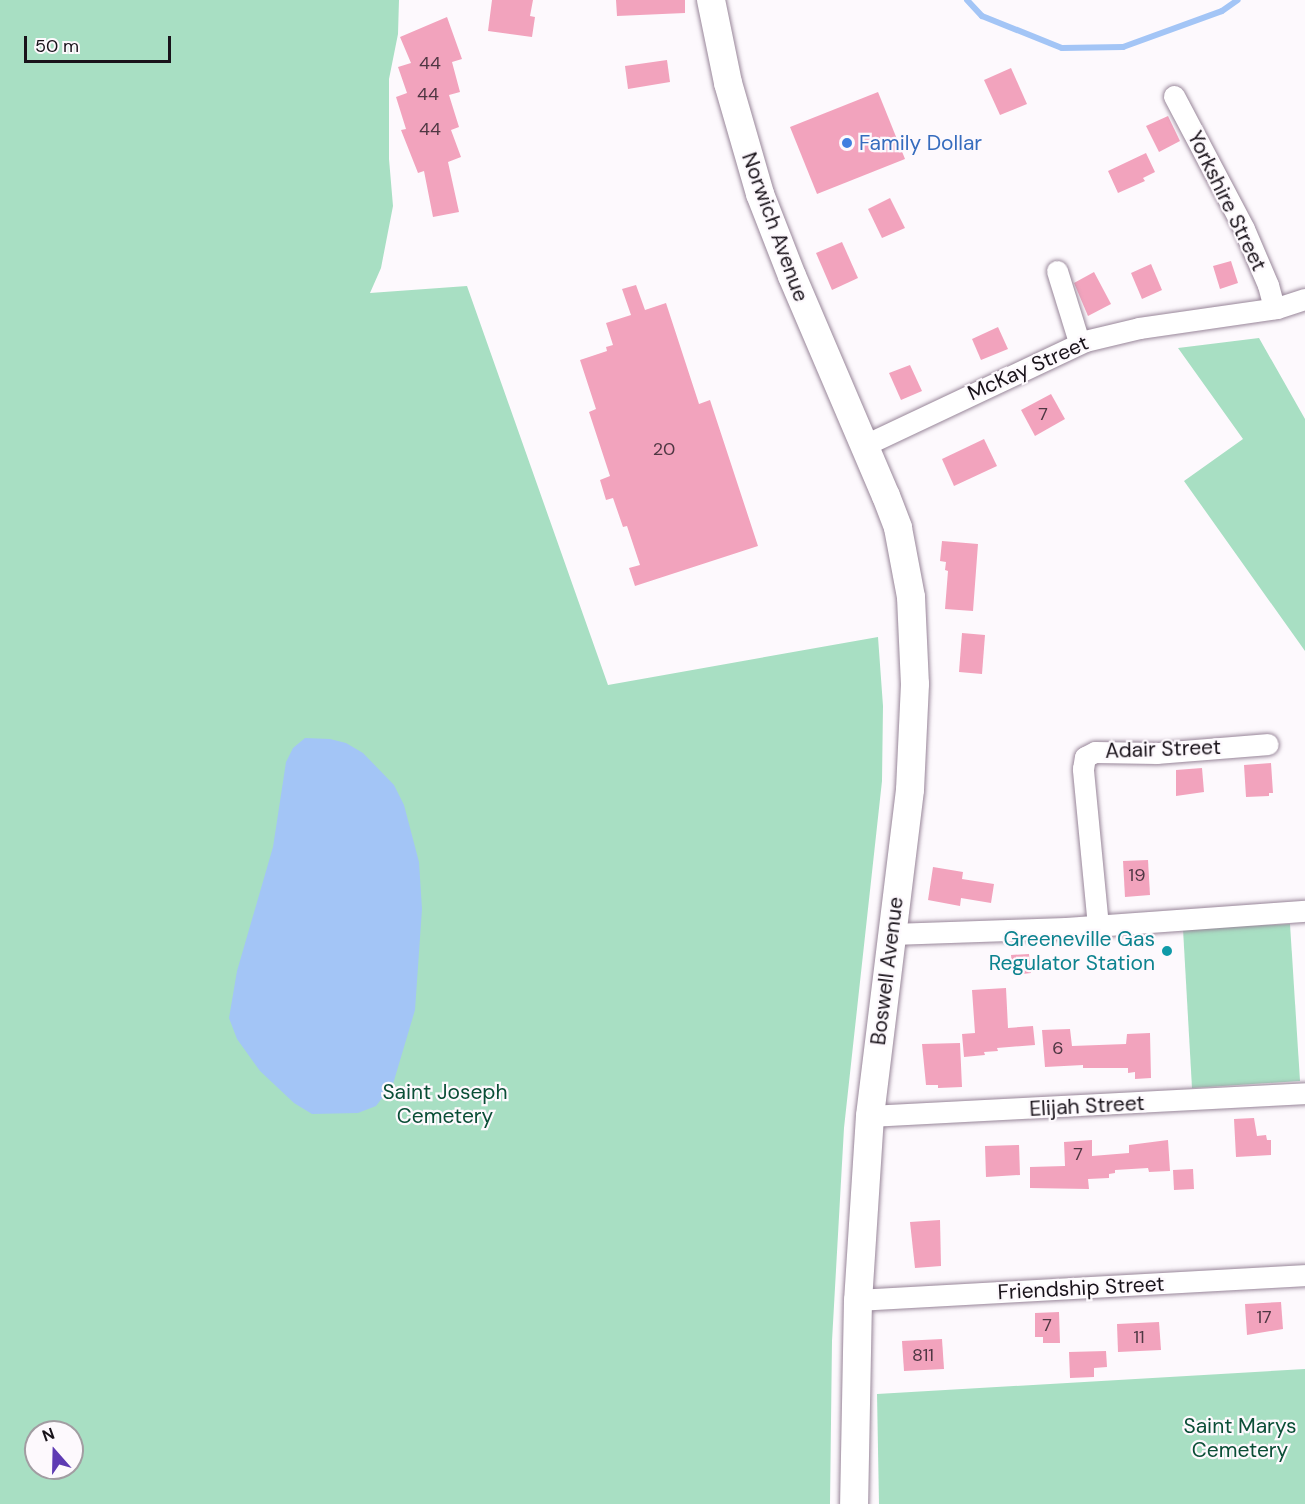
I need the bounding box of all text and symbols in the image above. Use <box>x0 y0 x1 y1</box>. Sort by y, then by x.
scale bar <box>27 24 174 62</box>
text: 50 m <box>35 34 79 58</box>
house number: 44 <box>419 52 441 74</box>
house number: 44 <box>417 83 439 105</box>
house number: 44 <box>419 118 441 140</box>
street label: Yorkshire Street <box>1182 127 1272 275</box>
place label: Family Dollar <box>859 130 982 156</box>
marker: Family Dollar <box>840 136 854 150</box>
street label: Norwich Avenue <box>736 149 814 305</box>
street label: McKay Street <box>964 330 1092 406</box>
house number: 7 <box>1038 403 1048 425</box>
house number: 20 <box>653 438 675 460</box>
street label: Adair Street <box>1105 734 1221 764</box>
house number: 19 <box>1129 864 1145 886</box>
street label: Boswell Avenue <box>865 895 909 1047</box>
place label: Greeneville Gas Regulator Station <box>989 926 1155 976</box>
marker: Greeneville Gas Regulator Station <box>1160 944 1174 958</box>
house number: 6 <box>1052 1037 1064 1059</box>
park label: Saint Joseph Cemetery <box>382 1079 508 1129</box>
street label: Elijah Street <box>1029 1090 1145 1122</box>
house number: 7 <box>1073 1143 1083 1165</box>
street label: Friendship Street <box>997 1271 1165 1305</box>
house number: 17 <box>1256 1306 1272 1328</box>
house number: 7 <box>1042 1314 1052 1336</box>
house number: 11 <box>1133 1326 1145 1348</box>
house number: 811 <box>912 1344 934 1366</box>
park label: Saint Marys Cemetery <box>1184 1413 1296 1463</box>
north arrow <box>24 1420 84 1480</box>
text: N <box>39 1423 57 1446</box>

